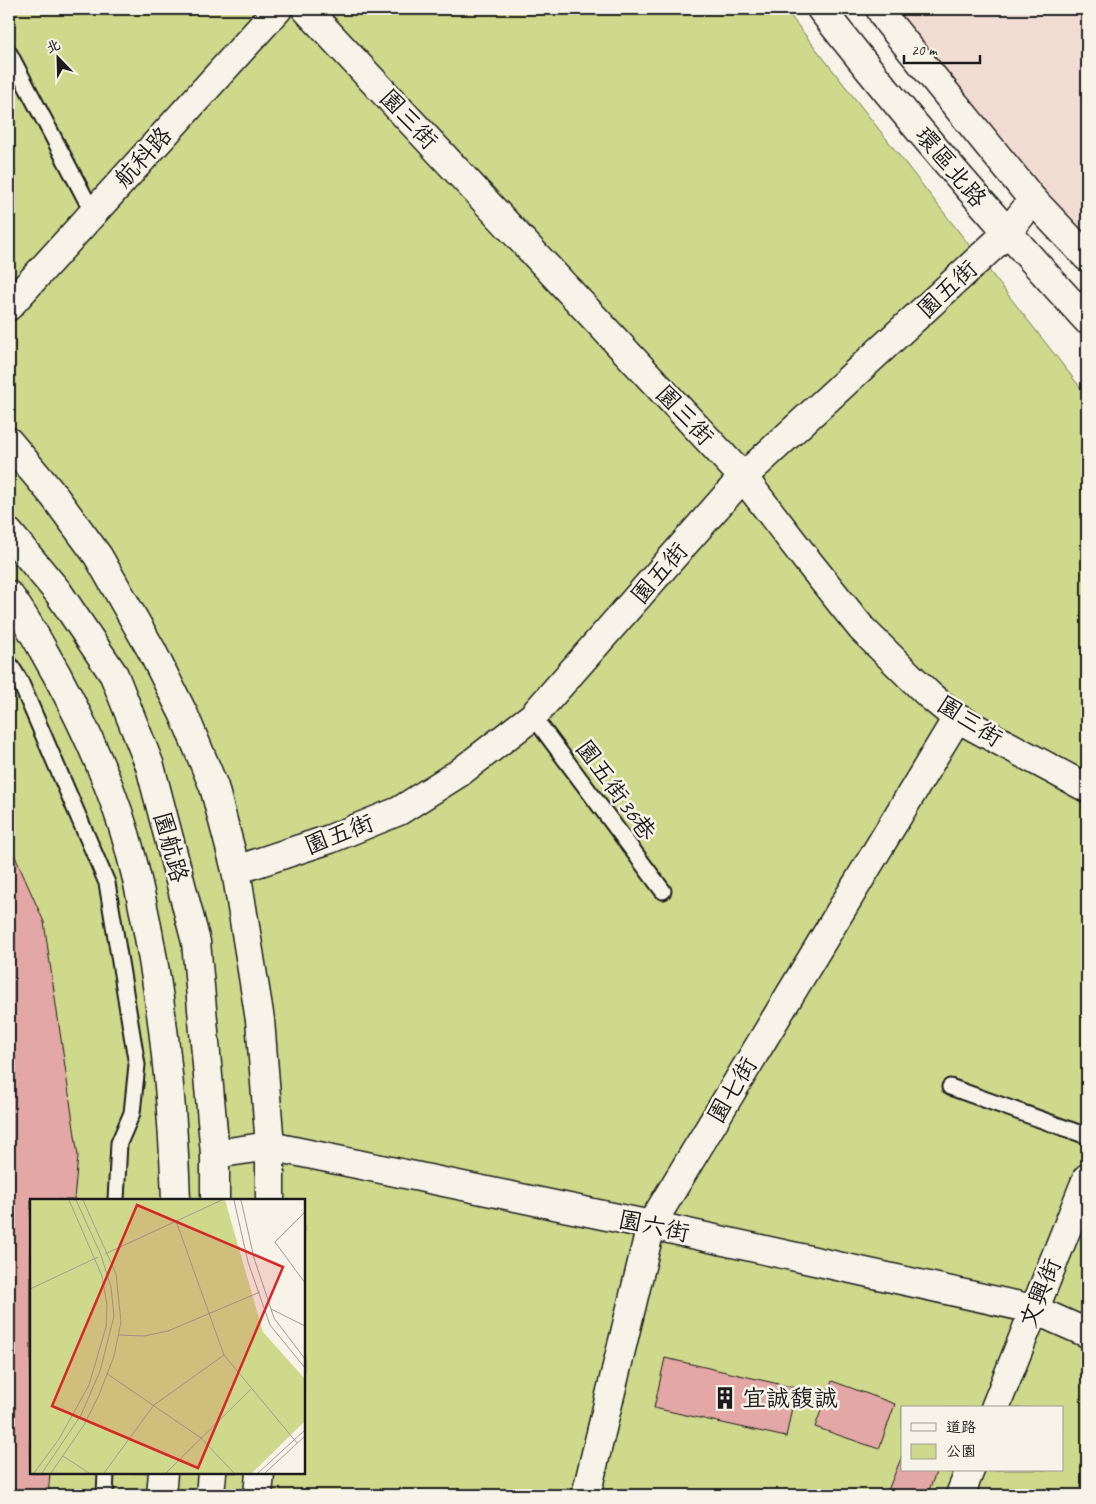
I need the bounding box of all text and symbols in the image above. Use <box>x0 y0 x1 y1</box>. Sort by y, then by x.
north arrow <box>32 32 82 82</box>
scale bar <box>904 32 980 64</box>
text: 北 <box>43 36 63 57</box>
text: 20 m <box>911 41 938 60</box>
street label: 園三街 <box>373 82 445 156</box>
street label: 航科路 <box>108 120 178 194</box>
street label: 環區北路 <box>909 121 993 213</box>
street label: 園五街 <box>910 253 984 325</box>
street label: 園三街 <box>649 378 721 452</box>
street label: 園五街 <box>624 536 694 610</box>
street label: 園三街 <box>932 689 1008 753</box>
street label: 園五街36巷 <box>569 734 663 846</box>
street label: 園五街 <box>300 807 378 861</box>
street label: 園航路 <box>147 808 195 886</box>
street label: 園七街 <box>701 1051 763 1129</box>
inset map <box>30 1199 305 1474</box>
street label: 園六街 <box>616 1204 692 1248</box>
street label: 文興街 <box>1013 1254 1067 1332</box>
place label: 宜誠馥誠 <box>742 1383 838 1413</box>
building icon: 宜誠馥誠 <box>712 1385 738 1411</box>
legend <box>901 1406 1064 1472</box>
text: 道路 <box>946 1418 976 1437</box>
text: 公園 <box>946 1442 976 1461</box>

